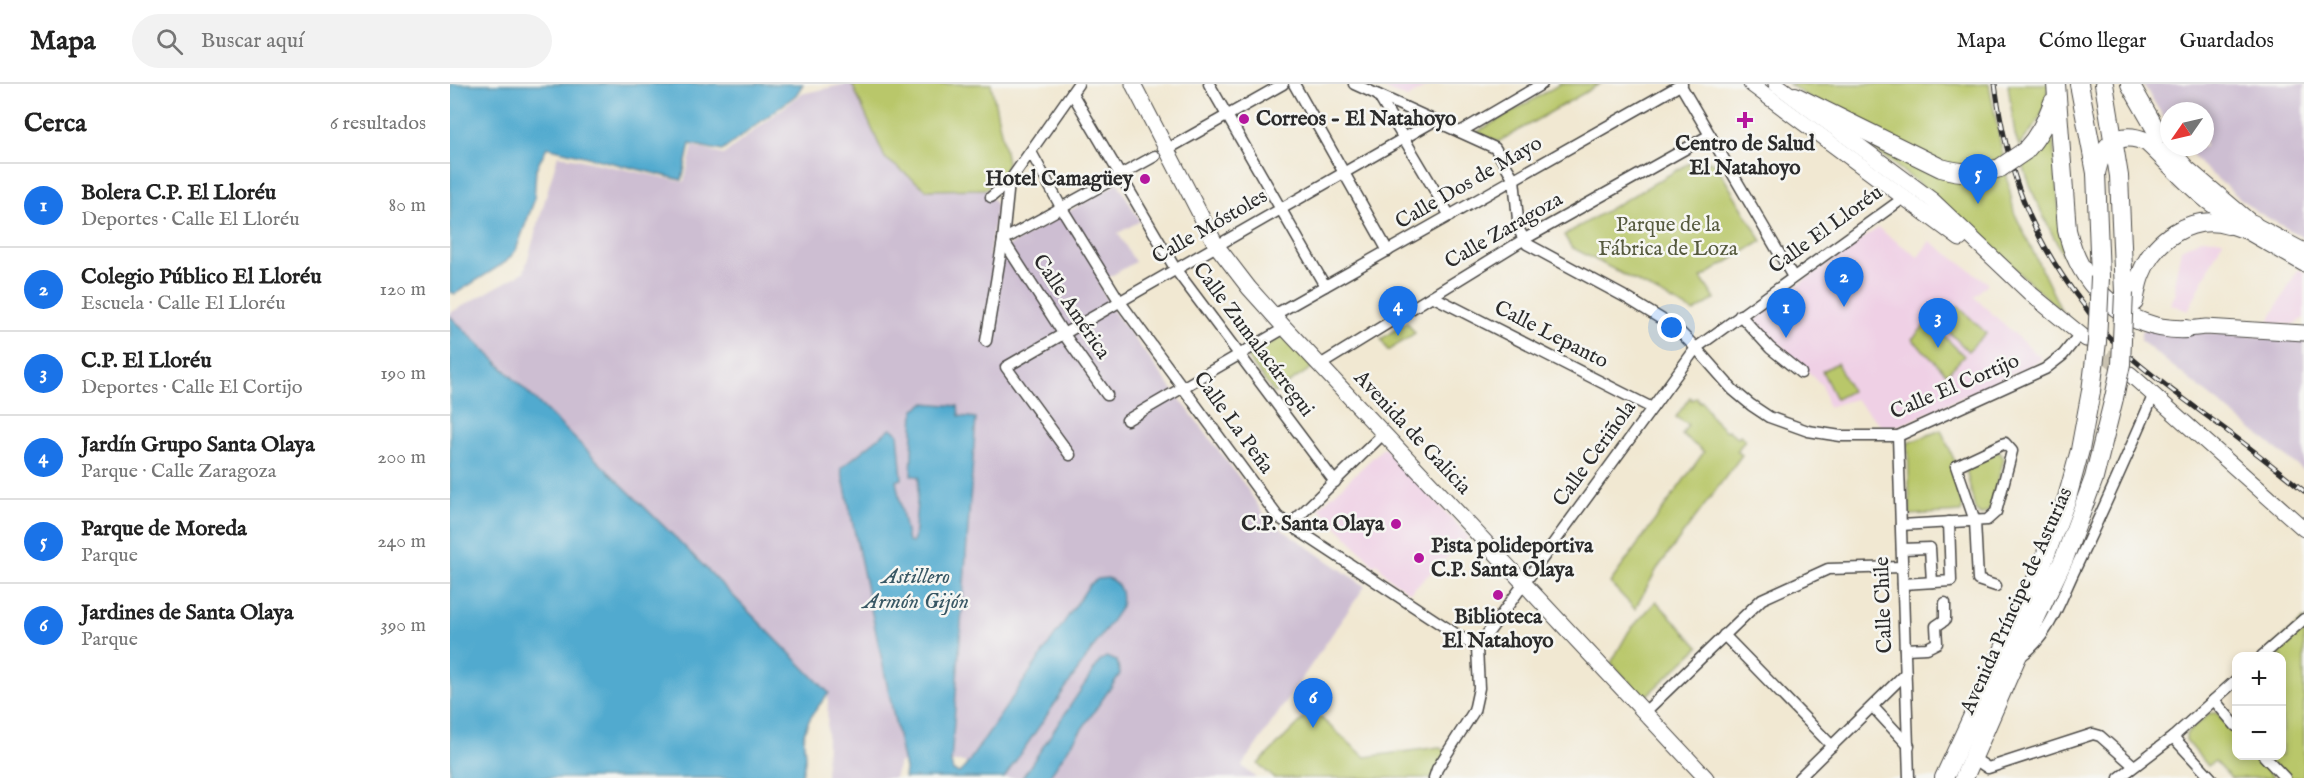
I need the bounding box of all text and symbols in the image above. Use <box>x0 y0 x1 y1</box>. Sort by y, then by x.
search box <box>132 14 552 68</box>
text: Mapa <box>30 24 96 59</box>
icon: search <box>153 25 186 58</box>
text: Buscar aquí <box>201 27 304 55</box>
text: Mapa <box>1957 28 2006 55</box>
text: Cómo llegar <box>2039 28 2146 55</box>
text: Guardados <box>2179 28 2274 55</box>
north arrow <box>2160 102 2214 156</box>
place label: Correos - El Natahoyo <box>1256 106 1457 133</box>
text: Cerca <box>24 107 86 140</box>
text: 6 resultados <box>330 111 426 136</box>
marker: Centro de Salud El Natahoyo <box>1736 111 1754 129</box>
marker: Correos - El Natahoyo <box>1237 112 1251 126</box>
street label: Calle Dos de Mayo <box>1391 130 1547 236</box>
place label: Centro de Salud El Natahoyo <box>1675 131 1816 182</box>
pin: 5 <box>1958 154 1997 204</box>
place label: Hotel Camagüey <box>985 166 1134 193</box>
marker: Hotel Camagüey <box>1138 172 1152 186</box>
text: Bolera C.P. El Lloréu <box>81 179 276 207</box>
street label: Calle El Lloréu <box>1764 179 1888 280</box>
street label: Calle Móstoles <box>1147 183 1273 271</box>
street label: Calle Zaragoza <box>1440 186 1569 276</box>
text: 1 <box>40 193 47 218</box>
text: 80 m <box>389 193 426 218</box>
text: Deportes · Calle El Lloréu <box>81 207 300 232</box>
park label: Parque de la Fábrica de Loza <box>1598 212 1739 263</box>
street label: Calle América <box>1026 249 1117 365</box>
street label: Calle Zumalacárregui <box>1186 257 1320 423</box>
pin: 2 <box>1824 258 1864 307</box>
text: Colegio Público El Lloréu <box>81 263 322 291</box>
text: 2 <box>39 277 48 302</box>
text: 120 m <box>380 277 426 302</box>
pin: 4 <box>1378 286 1418 336</box>
pin: 1 <box>1766 288 1806 338</box>
text: Escuela · Calle El Lloréu <box>81 291 286 316</box>
street label: Calle Lepanto <box>1489 295 1613 375</box>
pin: 3 <box>1918 298 1958 348</box>
your location <box>1657 313 1686 342</box>
text: C.P. El Lloréu <box>81 347 212 375</box>
street label: Calle El Cortijo <box>1886 348 2024 426</box>
text: 3 <box>40 361 47 386</box>
text: 190 m <box>380 361 426 386</box>
street label: Avenida de Galicia <box>1347 364 1477 502</box>
street label: Calle La Peña <box>1187 366 1280 480</box>
text: Deportes · Calle El Cortijo <box>81 375 302 400</box>
street label: Calle Ceriñola <box>1547 395 1643 512</box>
text: Jardín Grupo Santa Olaya <box>81 431 315 459</box>
text: 4 <box>39 445 48 470</box>
text: 200 m <box>377 445 426 470</box>
text: Parque · Calle Zaragoza <box>81 459 276 484</box>
street label: Avenida Príncipe de Asturias <box>1954 483 2079 720</box>
place label: C.P. Santa Olaya <box>1241 511 1385 538</box>
text: Parque de Moreda <box>81 515 247 543</box>
marker: C.P. Santa Olaya <box>1389 517 1403 531</box>
text: 5 <box>40 529 47 554</box>
text: 240 m <box>377 529 426 554</box>
place label: Pista polideportiva C.P. Santa Olaya <box>1431 533 1594 584</box>
text: Parque <box>81 543 138 568</box>
marker: Pista polideportiva C.P. Santa Olaya <box>1412 551 1426 565</box>
street label: Calle Chile <box>1869 556 1899 654</box>
water label: Astillero Armón Gijón <box>861 563 969 616</box>
marker: Biblioteca El Natahoyo <box>1491 588 1505 602</box>
text: Jardines de Santa Olaya <box>81 599 294 627</box>
place label: Biblioteca El Natahoyo <box>1442 604 1554 655</box>
text: 6 <box>39 613 48 638</box>
text: 390 m <box>380 613 426 638</box>
text: Parque <box>81 627 138 652</box>
map controls <box>2232 652 2286 760</box>
button: + <box>2232 652 2286 706</box>
pin: 6 <box>1294 678 1332 728</box>
button: − <box>2232 706 2286 760</box>

